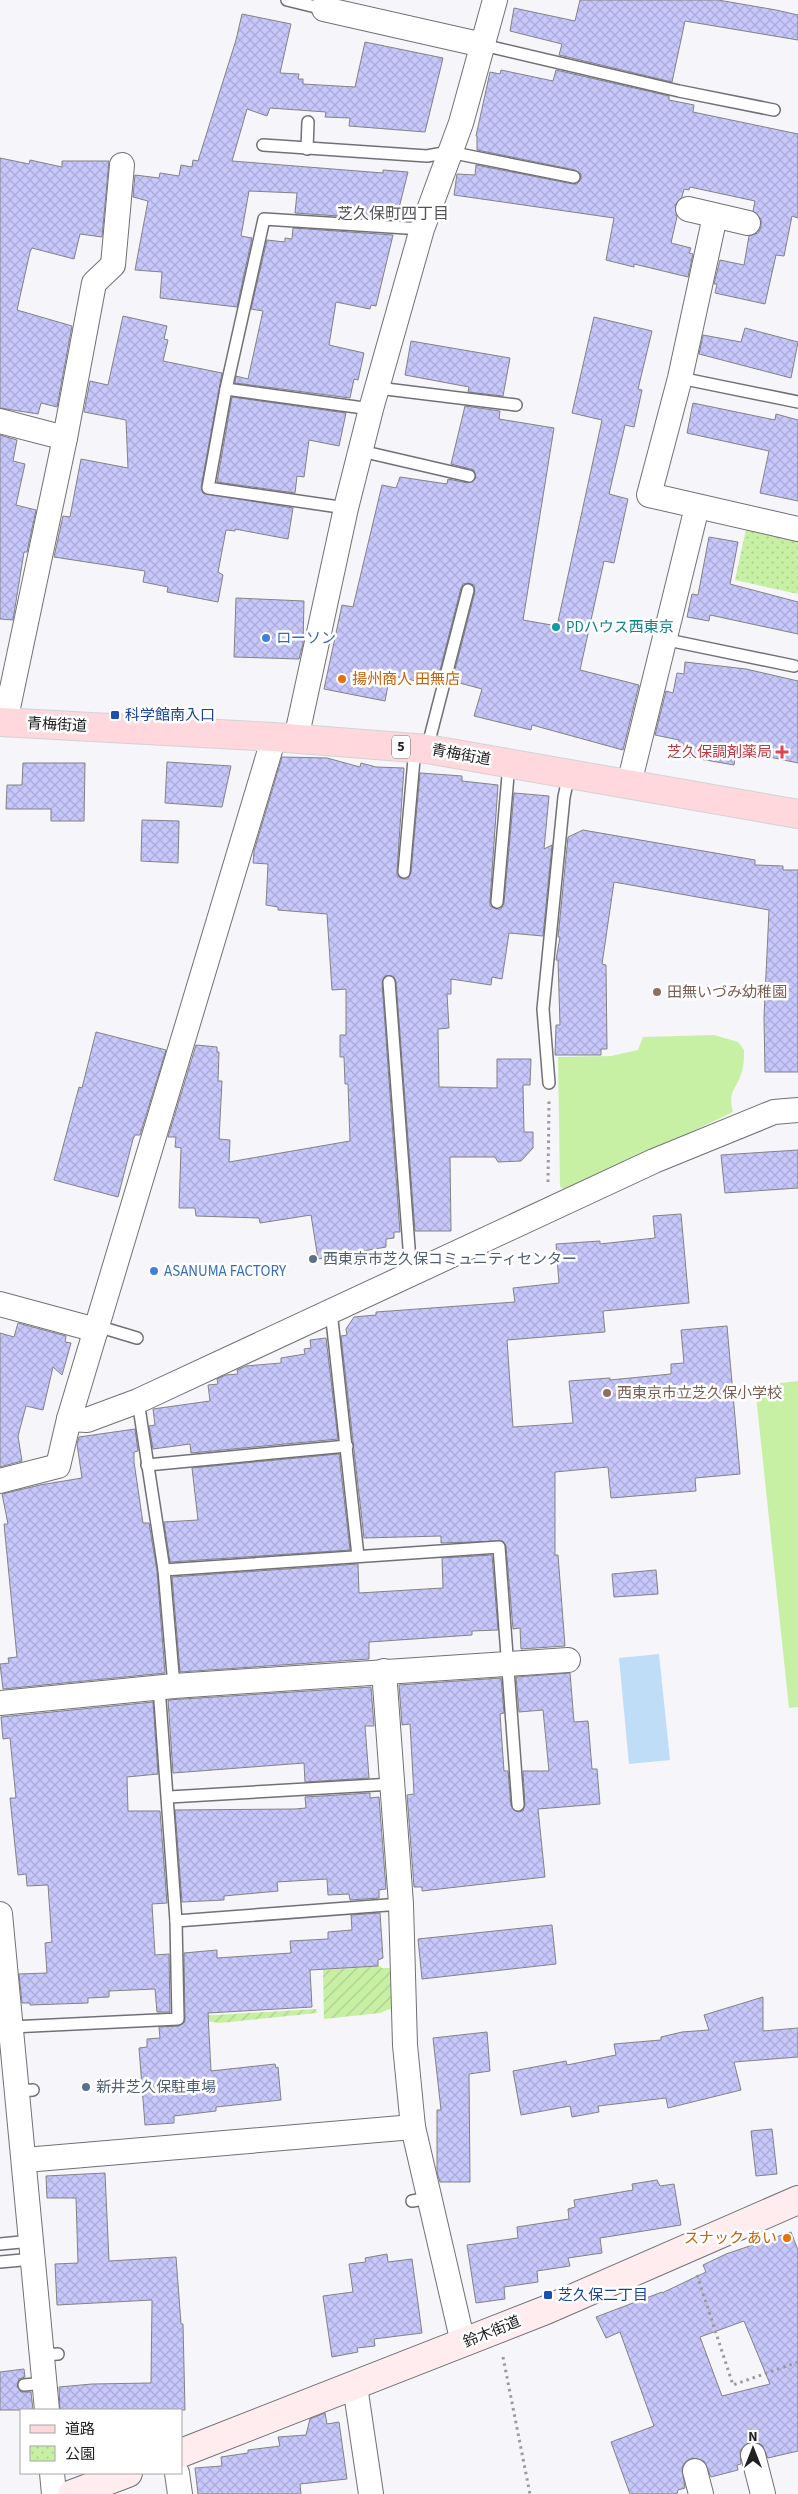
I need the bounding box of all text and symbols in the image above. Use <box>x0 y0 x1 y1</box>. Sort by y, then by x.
district label: 芝久保町四丁目 <box>337 203 449 225</box>
place label: PDハウス西東京 <box>566 617 674 638</box>
marker: PDハウス西東京 <box>550 621 562 633</box>
place label: ローソン <box>276 628 336 649</box>
marker: ローソン <box>260 632 272 644</box>
place label: 揚州商人 田無店 <box>352 669 460 690</box>
marker: 揚州商人 田無店 <box>336 673 348 685</box>
place label: 科学館南入口 <box>125 705 215 726</box>
marker: 科学館南入口 <box>109 709 121 721</box>
street label: 青梅街道 <box>26 713 88 737</box>
road number: 5 <box>392 736 410 759</box>
street label: 青梅街道 <box>430 739 492 771</box>
place label: 芝久保調剤薬局 <box>667 742 772 763</box>
marker: 芝久保調剤薬局 <box>776 746 788 758</box>
place label: 田無いづみ幼稚園 <box>667 982 787 1003</box>
marker: 田無いづみ幼稚園 <box>651 986 663 998</box>
place label: 西東京市芝久保コミュニティセンター <box>323 1249 577 1270</box>
marker: 西東京市芝久保コミュニティセンター <box>307 1253 319 1265</box>
place label: ASANUMA FACTORY <box>164 1261 287 1282</box>
marker: ASANUMA FACTORY <box>148 1265 160 1277</box>
place label: 西東京市立芝久保小学校 <box>617 1383 782 1404</box>
marker: 西東京市立芝久保小学校 <box>601 1387 613 1399</box>
place label: 新井芝久保駐車場 <box>96 2077 216 2098</box>
marker: 新井芝久保駐車場 <box>80 2081 92 2093</box>
place label: スナック あい <box>684 2228 777 2249</box>
marker: スナック あい <box>781 2232 793 2244</box>
place label: 芝久保二丁目 <box>558 2285 648 2306</box>
marker: 芝久保二丁目 <box>542 2289 554 2301</box>
street label: 鈴木街道 <box>460 2311 524 2353</box>
legend <box>20 2409 182 2474</box>
text: 道路 <box>65 2419 95 2440</box>
north arrow <box>728 2424 778 2474</box>
text: N <box>748 2427 758 2447</box>
text: 公園 <box>65 2444 95 2465</box>

